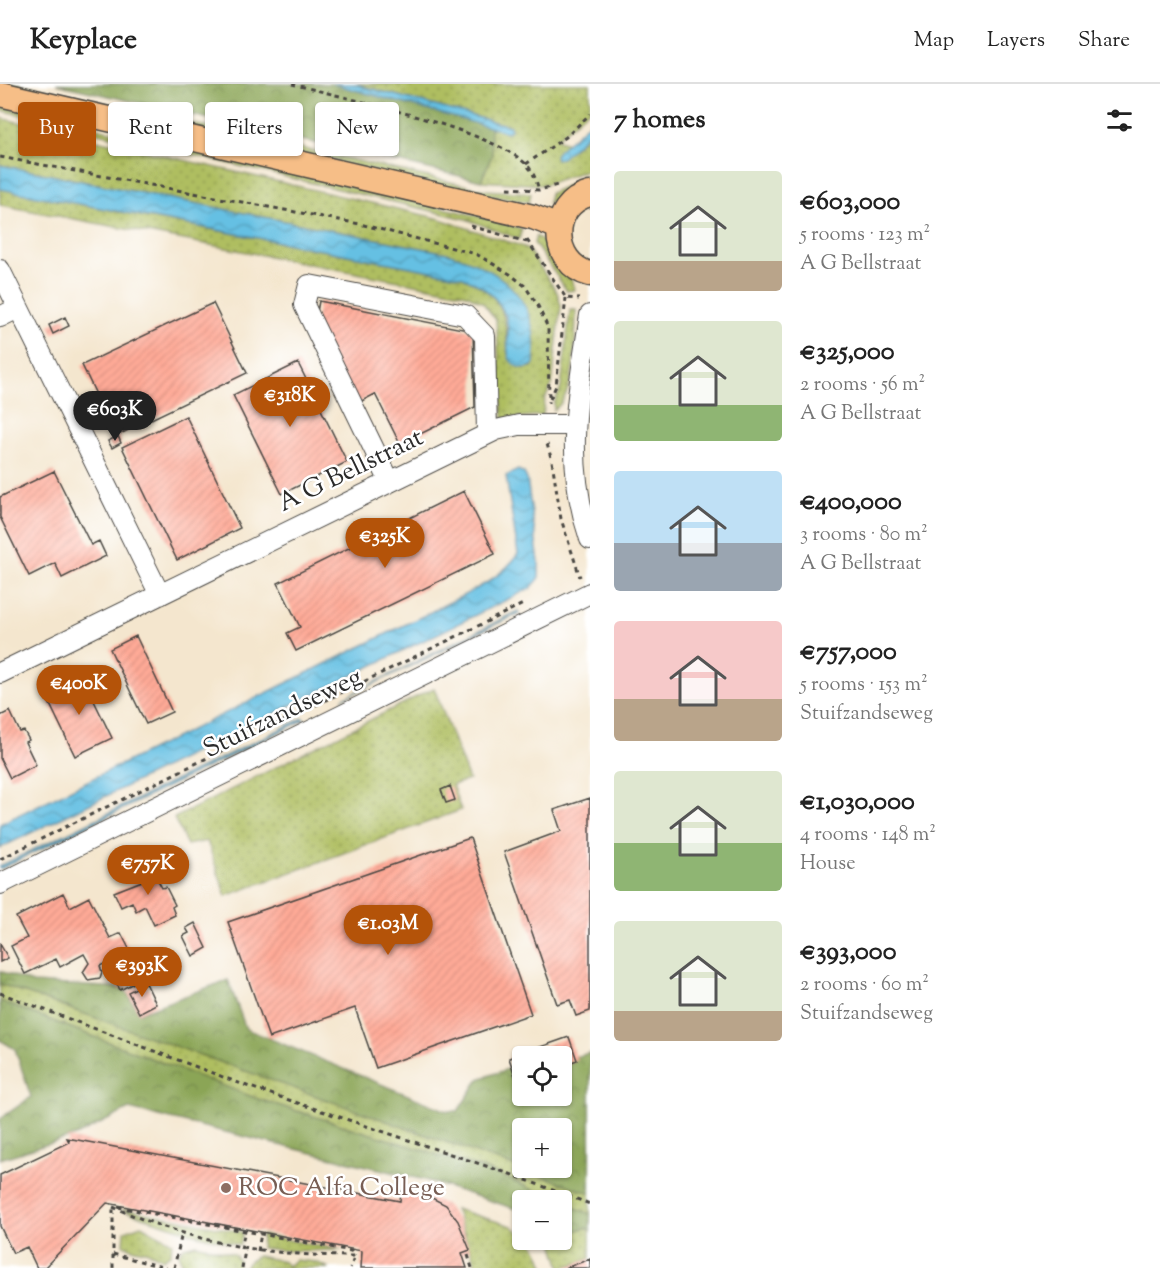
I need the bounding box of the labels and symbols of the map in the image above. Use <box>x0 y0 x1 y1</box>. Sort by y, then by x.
pin: €318K <box>248 377 332 428</box>
pin: €603K <box>73 391 157 442</box>
street label: A G Bellstraat <box>272 420 430 522</box>
pin: €325K <box>343 518 427 569</box>
street label: Stuifzandseweg <box>197 660 369 768</box>
pin: €400K <box>37 665 121 716</box>
pin: €757K <box>106 845 190 896</box>
pin: €1.03M <box>339 905 437 956</box>
pin: €393K <box>100 947 184 998</box>
place label: ROC Alfa College <box>238 1170 445 1207</box>
marker: ROC Alfa College <box>219 1181 233 1195</box>

